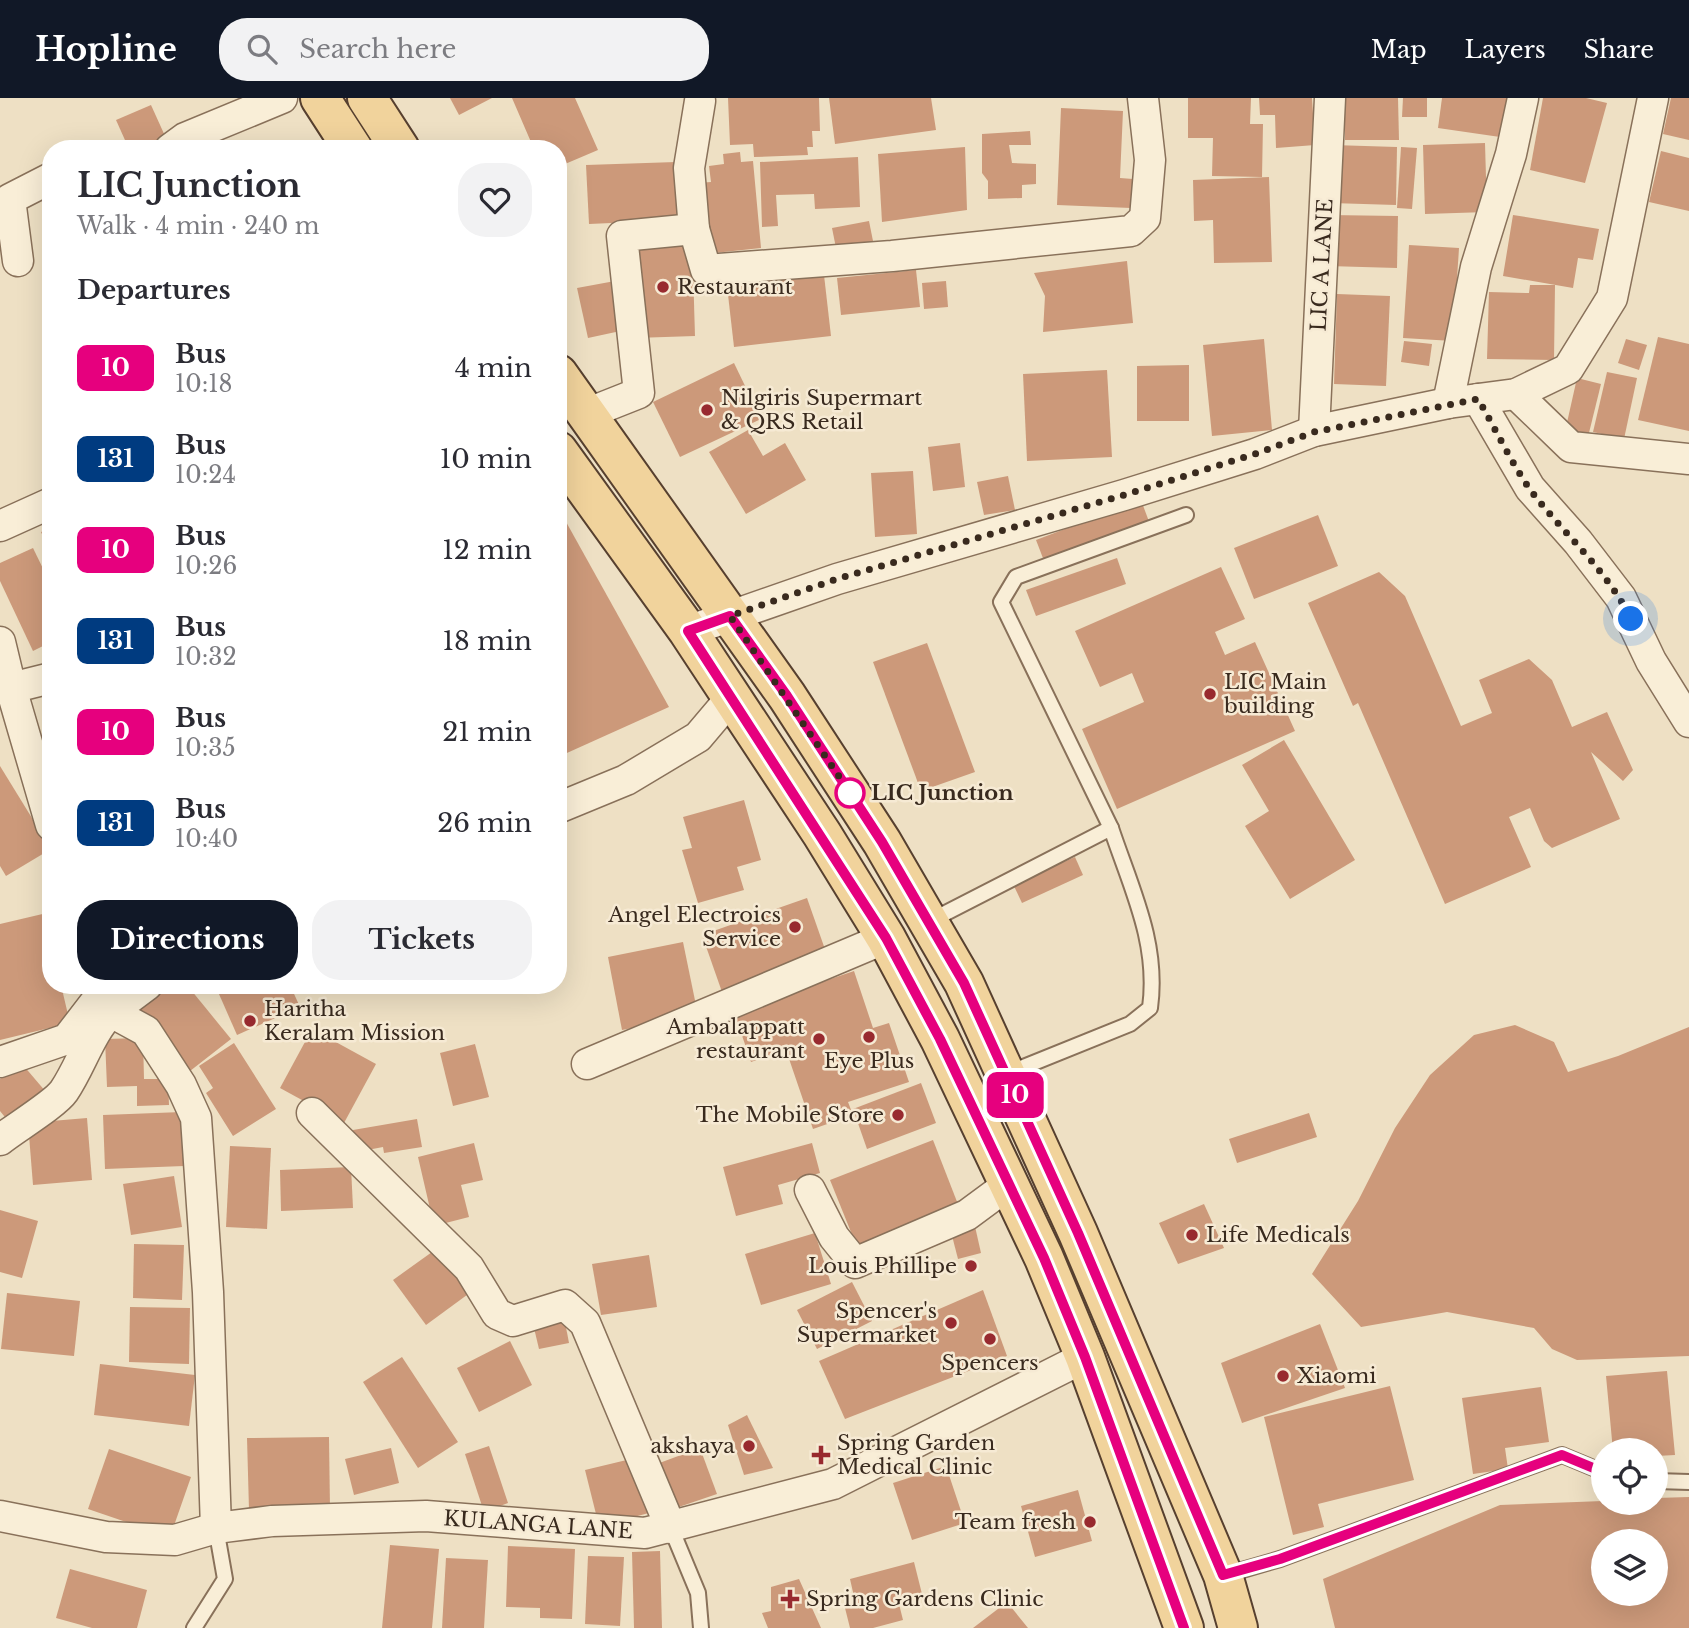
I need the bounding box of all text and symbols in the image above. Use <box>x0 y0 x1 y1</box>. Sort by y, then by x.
search box <box>219 18 709 81</box>
text: Hopline <box>35 29 177 70</box>
icon: search <box>243 30 281 68</box>
text: Search here <box>299 33 456 65</box>
text: Map <box>1371 35 1427 64</box>
text: Layers <box>1465 35 1546 64</box>
text: Share <box>1584 35 1654 64</box>
button: heart <box>458 163 532 237</box>
text: LIC Junction <box>77 165 301 206</box>
street label: LIC A LANE <box>1306 198 1338 332</box>
text: Walk · 4 min · 240 m <box>77 212 319 240</box>
text: Departures <box>77 274 231 306</box>
place label: Restaurant <box>677 274 793 300</box>
marker: Restaurant <box>655 279 671 295</box>
text: Bus <box>175 338 226 370</box>
text: 4 min <box>455 352 532 384</box>
text: 10 <box>101 353 130 382</box>
text: 10:18 <box>175 370 232 398</box>
place label: Nilgiris Supermart & QRS Retail <box>721 385 922 435</box>
marker: Nilgiris Supermart & QRS Retail <box>699 402 715 418</box>
text: Bus <box>175 429 226 461</box>
text: 10 min <box>440 443 532 475</box>
text: 131 <box>97 444 134 473</box>
text: 10:24 <box>175 461 236 489</box>
text: Bus <box>175 520 226 552</box>
text: 12 min <box>442 534 532 566</box>
text: 10 <box>101 535 130 564</box>
text: 10:26 <box>175 552 237 580</box>
your location <box>1613 601 1648 636</box>
text: Bus <box>175 611 226 643</box>
text: 18 min <box>443 625 532 657</box>
text: 131 <box>97 626 134 655</box>
text: 10:32 <box>175 643 237 671</box>
place label: LIC Main building <box>1223 669 1327 719</box>
marker: LIC Main building <box>1202 686 1218 702</box>
text: Bus <box>175 702 226 734</box>
text: 21 min <box>442 716 532 748</box>
text: 10 <box>101 717 130 746</box>
text: 10:35 <box>175 734 235 762</box>
marker: LIC Junction <box>835 778 865 808</box>
place label: LIC Junction <box>871 780 1013 806</box>
text: Bus <box>175 793 226 825</box>
text: 26 min <box>437 807 532 839</box>
text: 131 <box>97 808 134 837</box>
text: 10:40 <box>175 825 238 853</box>
button: Directions <box>77 900 298 980</box>
button: Tickets <box>312 900 532 980</box>
place label: Angel Electroics Service <box>607 902 781 952</box>
marker: Angel Electroics Service <box>787 919 803 935</box>
place label: Haritha Keralam Mission <box>264 996 445 1046</box>
marker: Haritha Keralam Mission <box>242 1013 258 1029</box>
place label: Ambalappatt restaurant <box>665 1014 805 1064</box>
marker: Eye Plus <box>861 1029 877 1045</box>
marker: Ambalappatt restaurant <box>811 1031 827 1047</box>
place label: Eye Plus <box>824 1048 914 1074</box>
line badge: 10 <box>984 1072 1046 1118</box>
text: 10 <box>1001 1080 1029 1109</box>
place label: The Mobile Store <box>696 1102 884 1128</box>
marker: The Mobile Store <box>890 1107 906 1123</box>
place label: Life Medicals <box>1206 1222 1350 1248</box>
marker: Life Medicals <box>1184 1227 1200 1243</box>
place label: Louis Phillipe <box>808 1253 957 1279</box>
marker: Louis Phillipe <box>963 1258 979 1274</box>
place label: Spencer's Supermarket <box>797 1298 937 1348</box>
marker: Spencer's Supermarket <box>943 1315 959 1331</box>
marker: Spencers <box>982 1331 998 1347</box>
place label: Spencers <box>941 1350 1039 1376</box>
place label: Xiaomi <box>1297 1363 1376 1389</box>
marker: Xiaomi <box>1275 1368 1291 1384</box>
place label: Spring Garden Medical Clinic <box>837 1430 995 1480</box>
place label: akshaya <box>650 1433 735 1459</box>
marker: akshaya <box>741 1438 757 1454</box>
map controls <box>1591 1438 1668 1606</box>
button: locate <box>1591 1438 1668 1515</box>
marker: Spring Garden Medical Clinic <box>811 1445 831 1465</box>
street label: KULANGA LANE <box>442 1505 634 1545</box>
place label: Team fresh <box>955 1509 1076 1535</box>
marker: Team fresh <box>1082 1514 1098 1530</box>
button: layers <box>1591 1529 1668 1606</box>
place label: Spring Gardens Clinic <box>806 1586 1043 1612</box>
marker: Spring Gardens Clinic <box>780 1589 800 1609</box>

